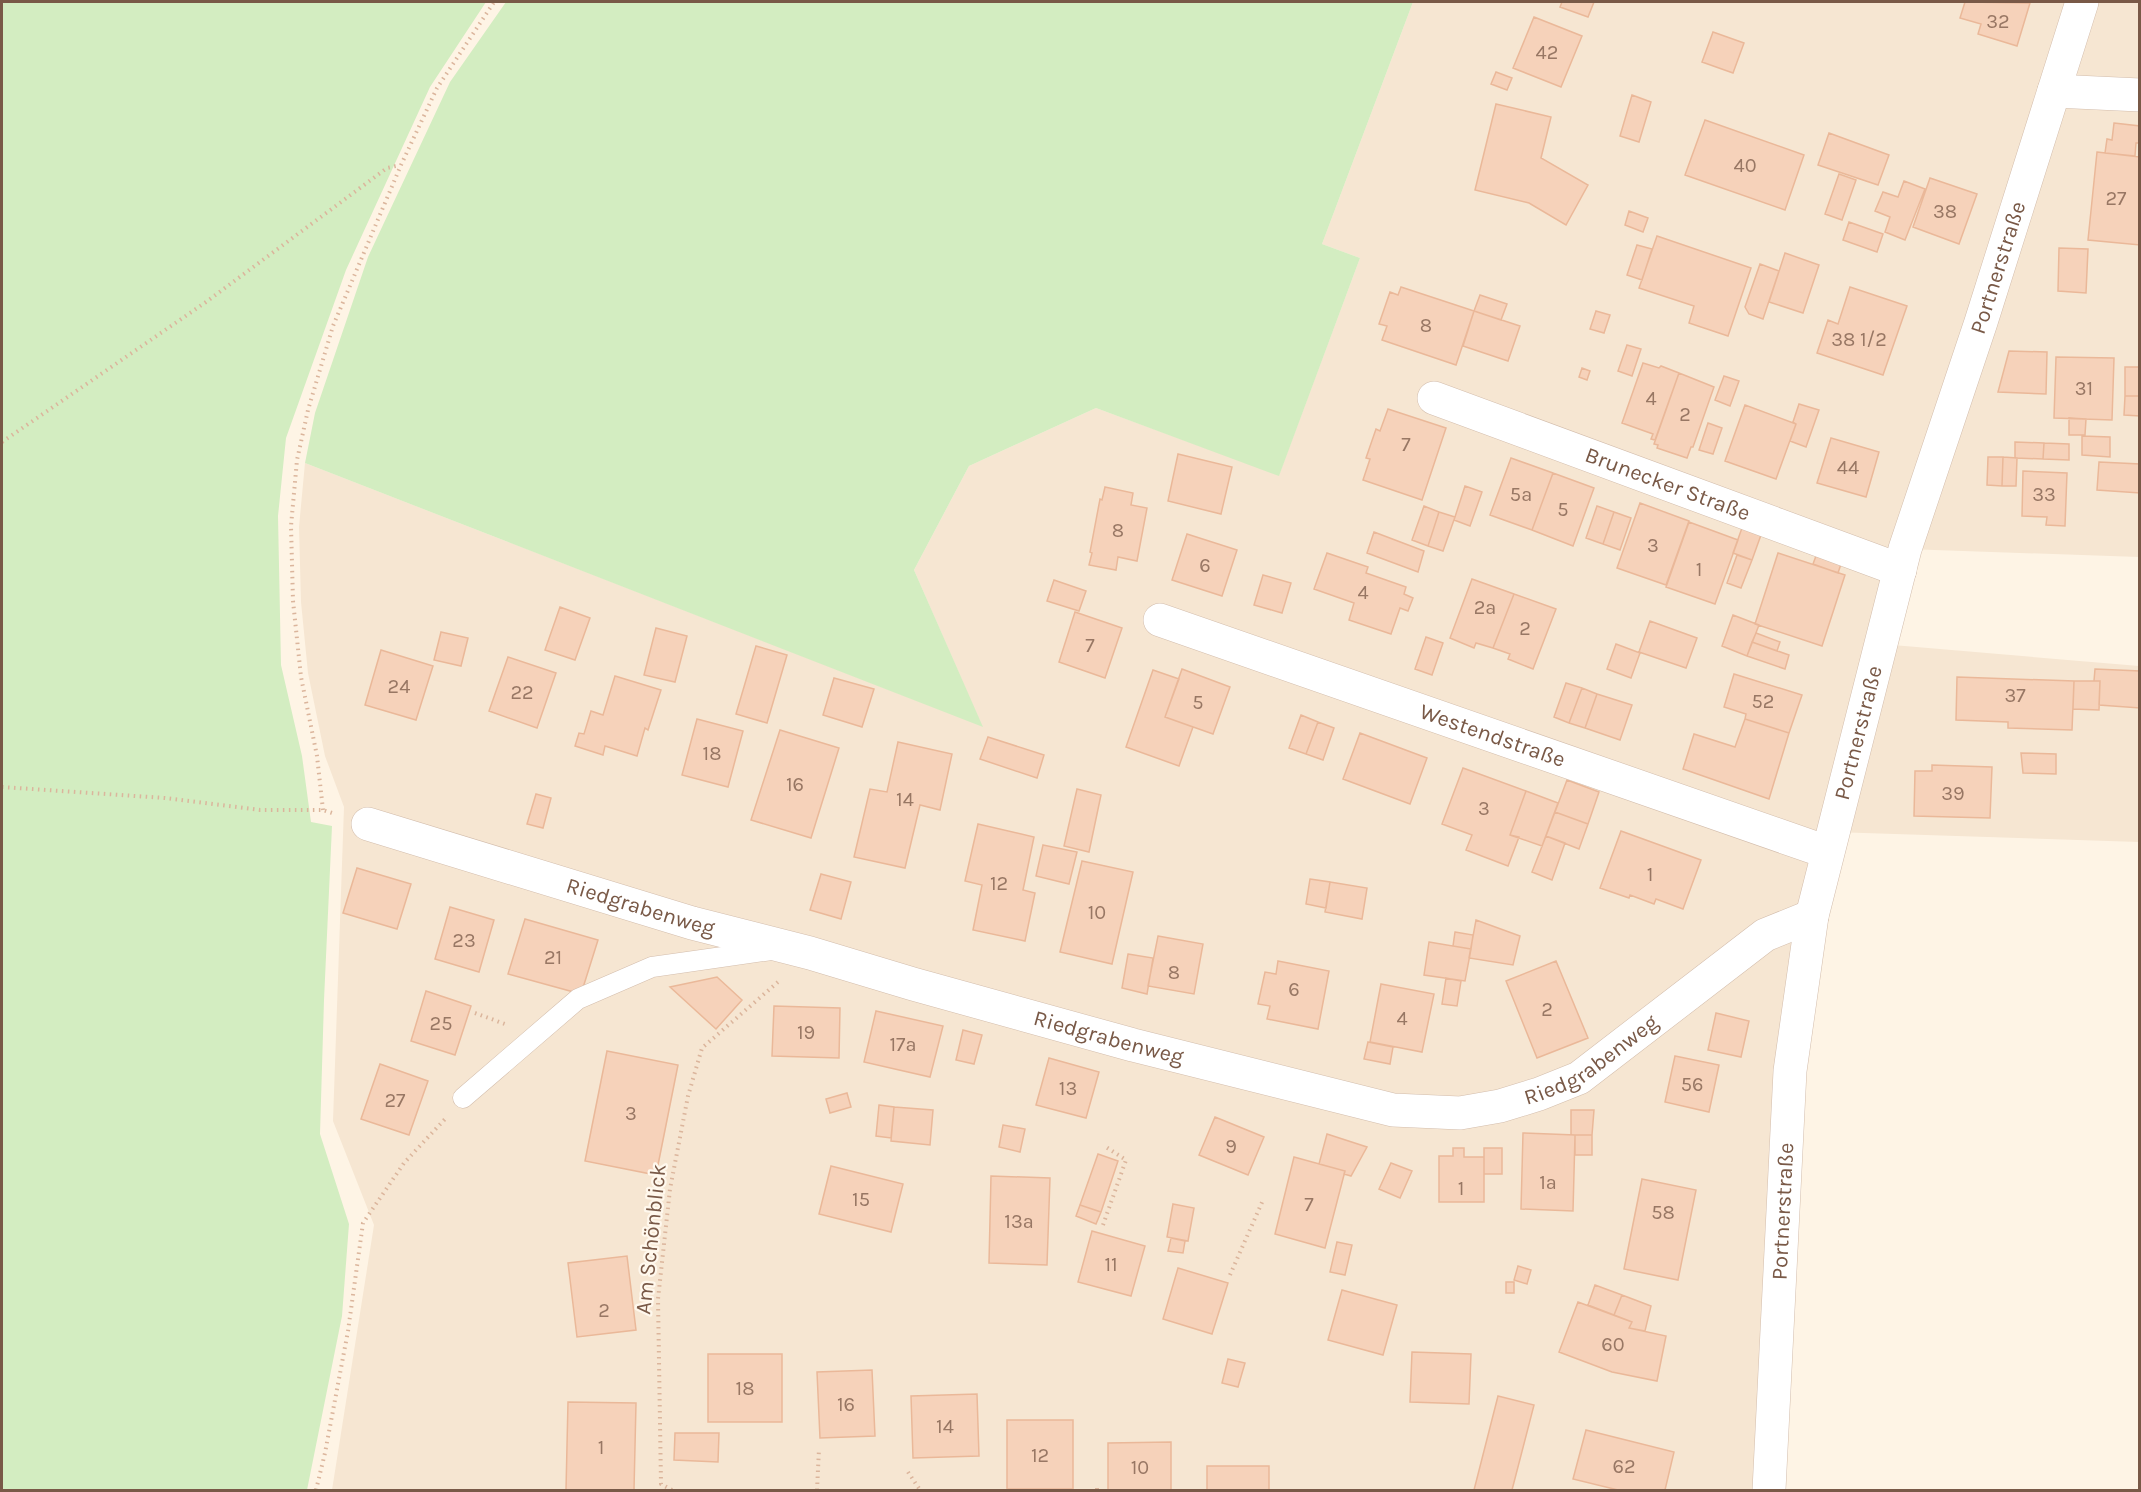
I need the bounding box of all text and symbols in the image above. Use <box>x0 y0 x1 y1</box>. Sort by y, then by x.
house number: 32 <box>1986 10 2010 33</box>
house number: 42 <box>1536 41 1558 64</box>
house number: 40 <box>1733 154 1757 177</box>
house number: 27 <box>2106 187 2127 210</box>
street label: Portnerstraße <box>1965 198 2031 337</box>
house number: 38 <box>1933 200 1957 223</box>
house number: 8 <box>1420 314 1432 337</box>
house number: 38 1/2 <box>1831 328 1887 351</box>
house number: 31 <box>2075 377 2093 400</box>
house number: 4 <box>1645 387 1657 410</box>
house number: 2 <box>1679 403 1691 426</box>
house number: 7 <box>1401 433 1411 456</box>
street label: Brunecker Straße <box>1581 442 1754 527</box>
house number: 44 <box>1837 456 1859 479</box>
house number: 5a <box>1510 483 1532 506</box>
house number: 33 <box>2032 483 2056 506</box>
house number: 5 <box>1557 498 1569 521</box>
house number: 8 <box>1112 519 1124 542</box>
house number: 3 <box>1647 534 1659 557</box>
house number: 6 <box>1199 554 1211 577</box>
house number: 1 <box>1696 558 1702 581</box>
house number: 4 <box>1357 581 1369 604</box>
house number: 2a <box>1474 596 1496 619</box>
house number: 2 <box>1519 617 1531 640</box>
house number: 7 <box>1085 634 1095 657</box>
street label: Portnerstraße <box>1829 663 1888 803</box>
house number: 24 <box>388 675 410 698</box>
house number: 22 <box>510 681 534 704</box>
house number: 37 <box>2004 684 2026 707</box>
house number: 52 <box>1752 690 1774 713</box>
house number: 5 <box>1192 691 1204 714</box>
street label: Westendstraße <box>1416 698 1569 773</box>
house number: 18 <box>703 742 721 765</box>
house number: 16 <box>786 773 804 796</box>
house number: 39 <box>1941 782 1965 805</box>
house number: 14 <box>896 788 914 811</box>
house number: 3 <box>1478 797 1490 820</box>
house number: 1 <box>1647 863 1653 886</box>
street label: Riedgrabenweg <box>563 872 718 941</box>
house number: 12 <box>990 872 1008 895</box>
house number: 10 <box>1088 901 1106 924</box>
house number: 23 <box>452 929 476 952</box>
house number: 21 <box>544 946 562 969</box>
house number: 8 <box>1168 961 1180 984</box>
house number: 6 <box>1288 978 1300 1001</box>
house number: 2 <box>1541 998 1553 1021</box>
street label: Riedgrabenweg <box>1031 1005 1187 1070</box>
house number: 4 <box>1396 1007 1408 1030</box>
street label: Riedgrabenweg <box>1521 1009 1664 1111</box>
house number: 25 <box>430 1012 452 1035</box>
house number: 19 <box>797 1021 815 1044</box>
house number: 17a <box>889 1033 917 1056</box>
house number: 56 <box>1681 1073 1703 1096</box>
house number: 13 <box>1059 1077 1077 1100</box>
house number: 27 <box>385 1089 406 1112</box>
house number: 3 <box>625 1102 637 1125</box>
house number: 9 <box>1225 1135 1237 1158</box>
street label: Portnerstraße <box>1767 1142 1799 1281</box>
street label: Am Schönblick <box>630 1162 672 1316</box>
house number: 1a <box>1539 1171 1557 1194</box>
house number: 1 <box>1458 1177 1464 1200</box>
house number: 15 <box>852 1188 870 1211</box>
house number: 7 <box>1304 1193 1314 1216</box>
house number: 58 <box>1651 1201 1675 1224</box>
house number: 13a <box>1004 1210 1034 1233</box>
house number: 11 <box>1104 1253 1118 1276</box>
house number: 2 <box>598 1299 610 1322</box>
house number: 60 <box>1601 1333 1625 1356</box>
house number: 18 <box>736 1377 754 1400</box>
house number: 16 <box>837 1393 855 1416</box>
house number: 14 <box>936 1415 954 1438</box>
house number: 1 <box>598 1436 604 1459</box>
house number: 12 <box>1031 1444 1049 1467</box>
house number: 62 <box>1612 1455 1636 1478</box>
house number: 10 <box>1131 1456 1149 1479</box>

